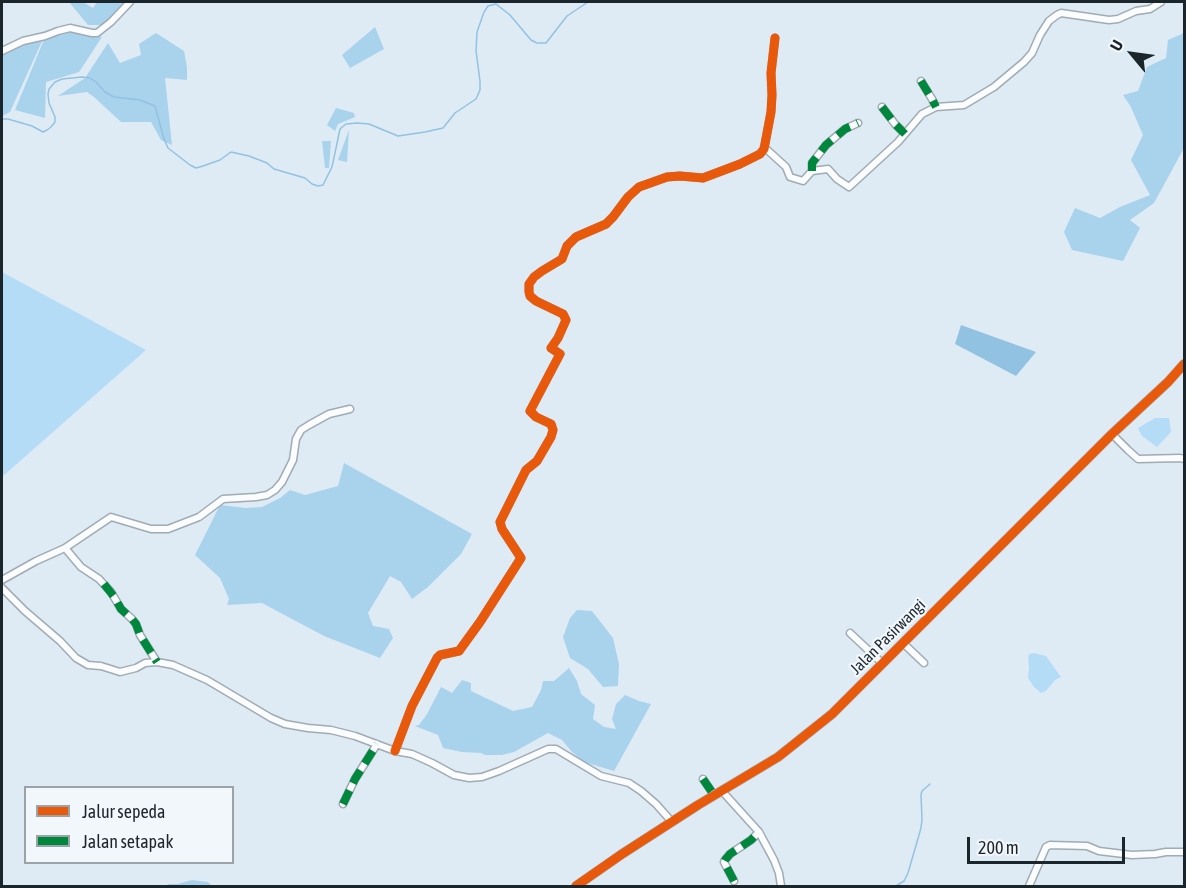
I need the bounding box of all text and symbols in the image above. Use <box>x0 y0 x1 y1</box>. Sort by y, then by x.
north arrow <box>1102 24 1162 84</box>
text: U <box>1106 37 1126 54</box>
street label: Jalan Pasirwangi <box>846 595 930 679</box>
legend <box>24 786 234 864</box>
text: Jalur sepeda <box>82 801 165 822</box>
scale bar <box>970 825 1128 863</box>
text: Jalan setapak <box>82 831 173 852</box>
text: 200 m <box>978 837 1019 858</box>

